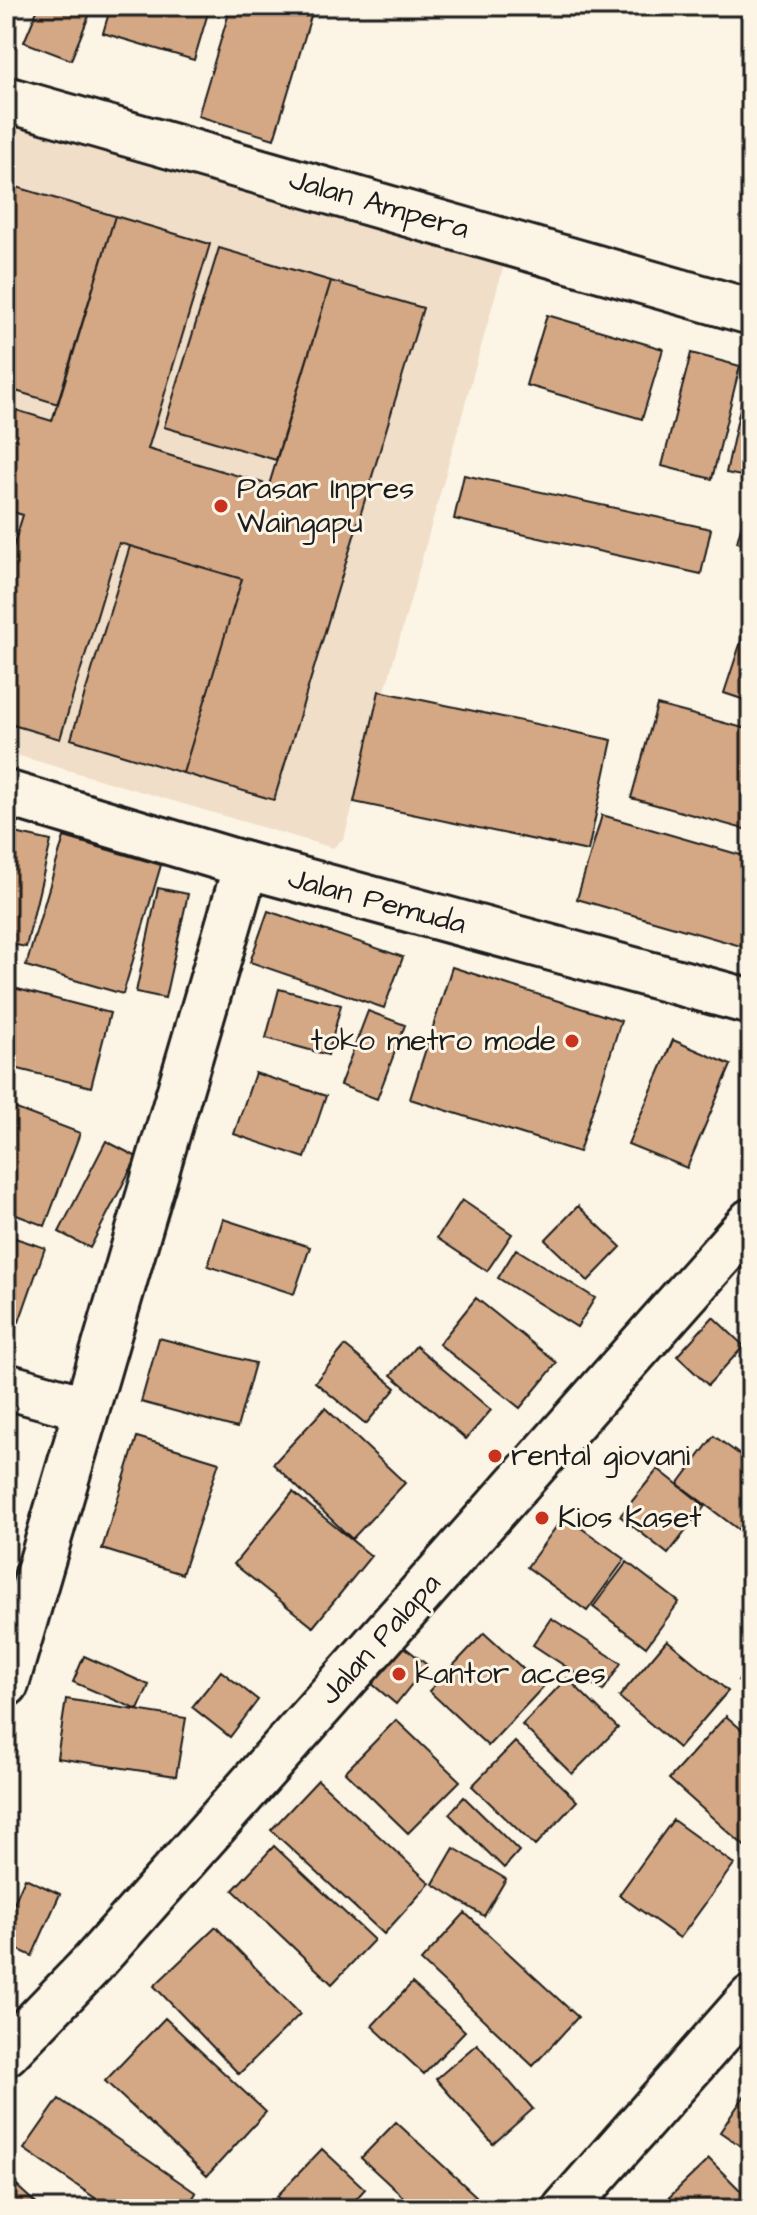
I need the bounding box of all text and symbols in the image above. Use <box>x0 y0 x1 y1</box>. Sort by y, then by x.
street label: Jalan Ampera <box>284 158 474 250</box>
place label: Pasar Inpres Waingapu <box>237 468 414 545</box>
marker: Pasar Inpres Waingapu <box>212 497 230 515</box>
street label: Jalan Pemuda <box>283 857 471 945</box>
place label: toko metro mode <box>311 1020 556 1062</box>
marker: toko metro mode <box>563 1032 581 1050</box>
place label: rental giovani <box>511 1435 691 1478</box>
marker: rental giovani <box>486 1447 504 1465</box>
place label: Kios Kaset <box>558 1497 702 1539</box>
marker: Kios Kaset <box>533 1509 551 1527</box>
street label: Jalan Palapa <box>309 1564 451 1714</box>
place label: kantor acces <box>415 1653 606 1695</box>
marker: kantor acces <box>390 1665 408 1683</box>

